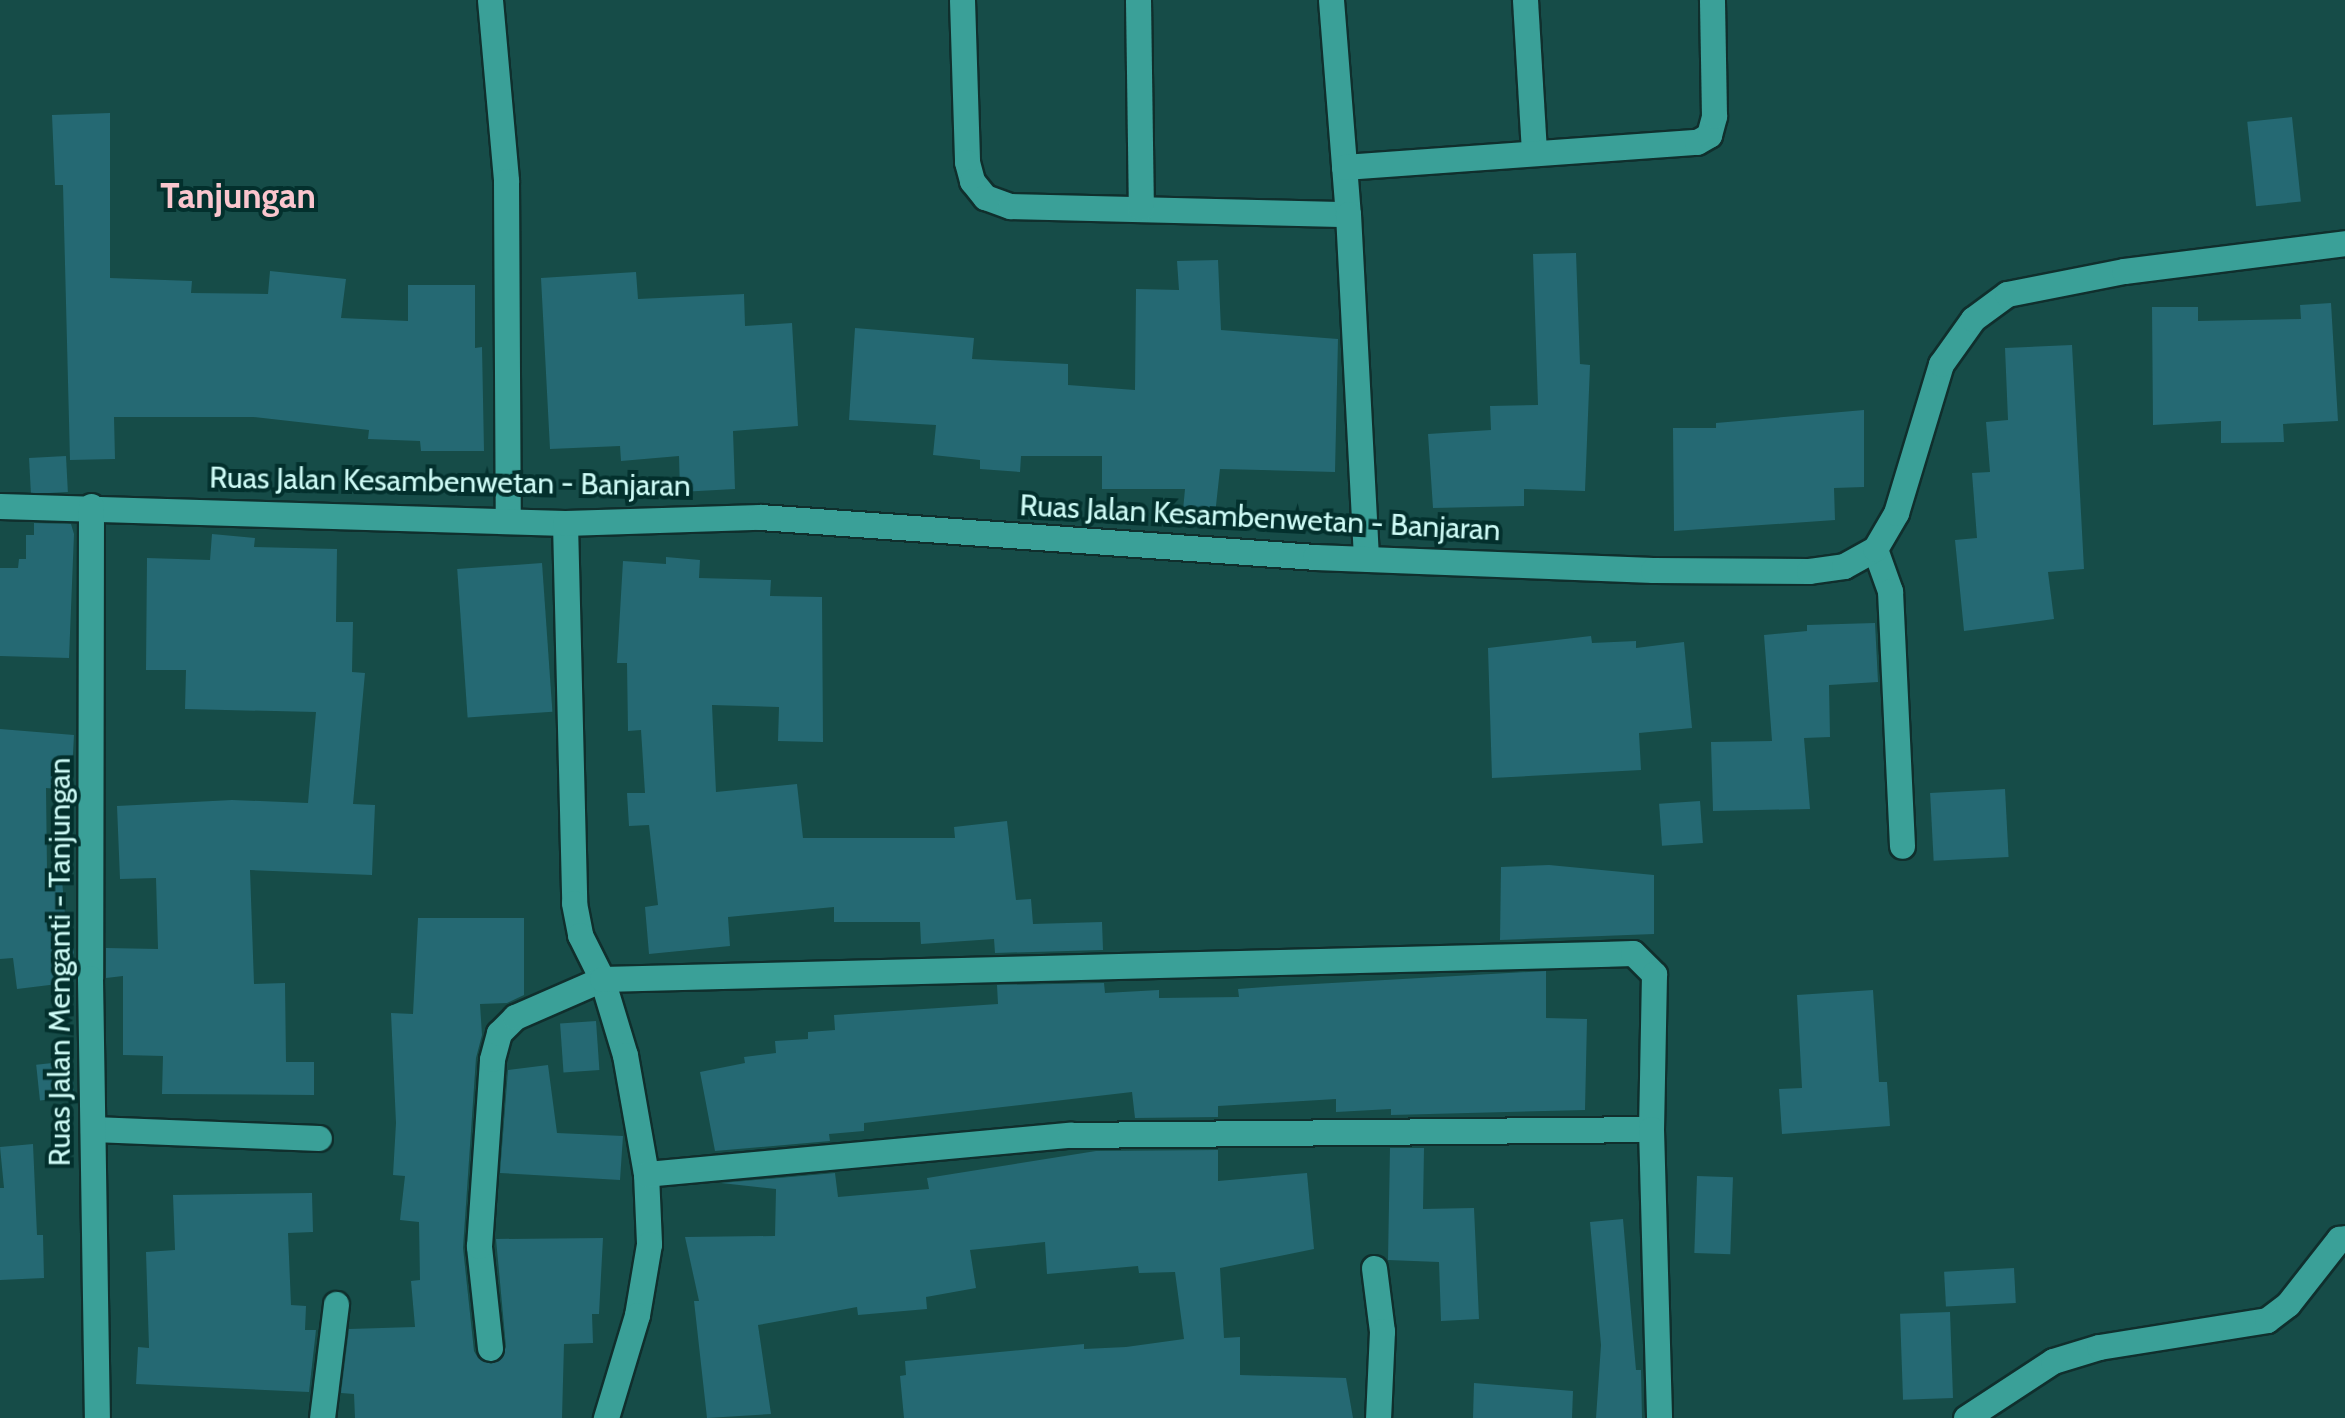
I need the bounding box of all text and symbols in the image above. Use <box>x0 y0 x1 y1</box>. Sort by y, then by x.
district label: Tanjungan <box>160 175 316 217</box>
street label: Ruas Jalan Kesambenwetan - Banjaran <box>209 460 691 504</box>
street label: Ruas Jalan Kesambenwetan - Banjaran <box>1019 487 1501 549</box>
street label: Ruas Jalan Menganti - Tanjungan <box>42 758 78 1166</box>

